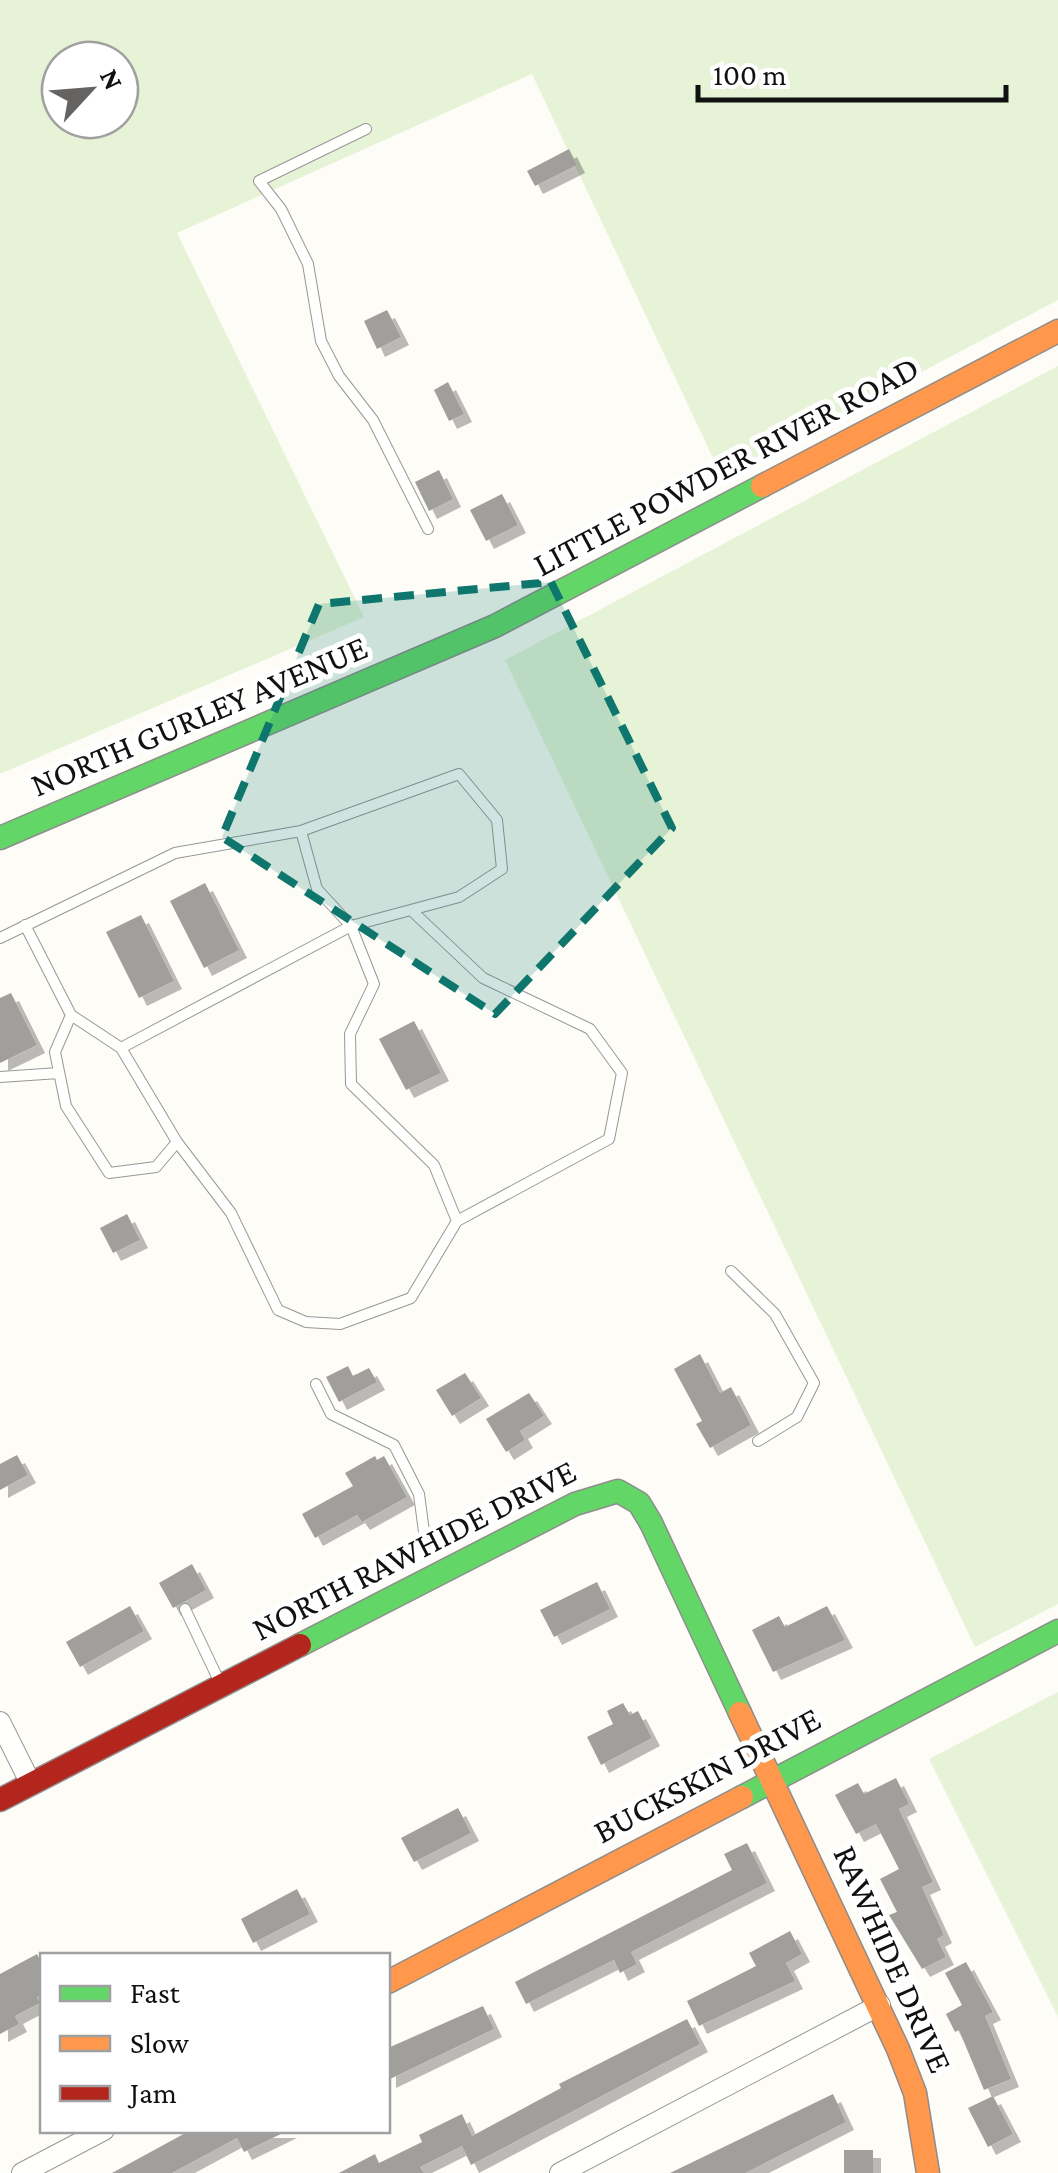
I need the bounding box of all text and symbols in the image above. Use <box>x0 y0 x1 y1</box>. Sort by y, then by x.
north arrow <box>40 40 140 140</box>
scale bar <box>698 40 1006 102</box>
text: 100 m <box>713 58 787 91</box>
text: N <box>94 64 130 95</box>
street label: LITTLE POWDER RIVER ROAD <box>527 348 925 584</box>
street label: NORTH GURLEY AVENUE <box>25 627 373 805</box>
street label: NORTH RAWHIDE DRIVE <box>246 1451 582 1649</box>
street label: BUCKSKIN DRIVE <box>587 1699 827 1851</box>
street label: RAWHIDE DRIVE <box>825 1839 961 2079</box>
legend <box>40 1953 390 2133</box>
text: Fast <box>130 1976 181 2009</box>
text: Slow <box>130 2026 190 2059</box>
text: Jam <box>127 2076 177 2109</box>

